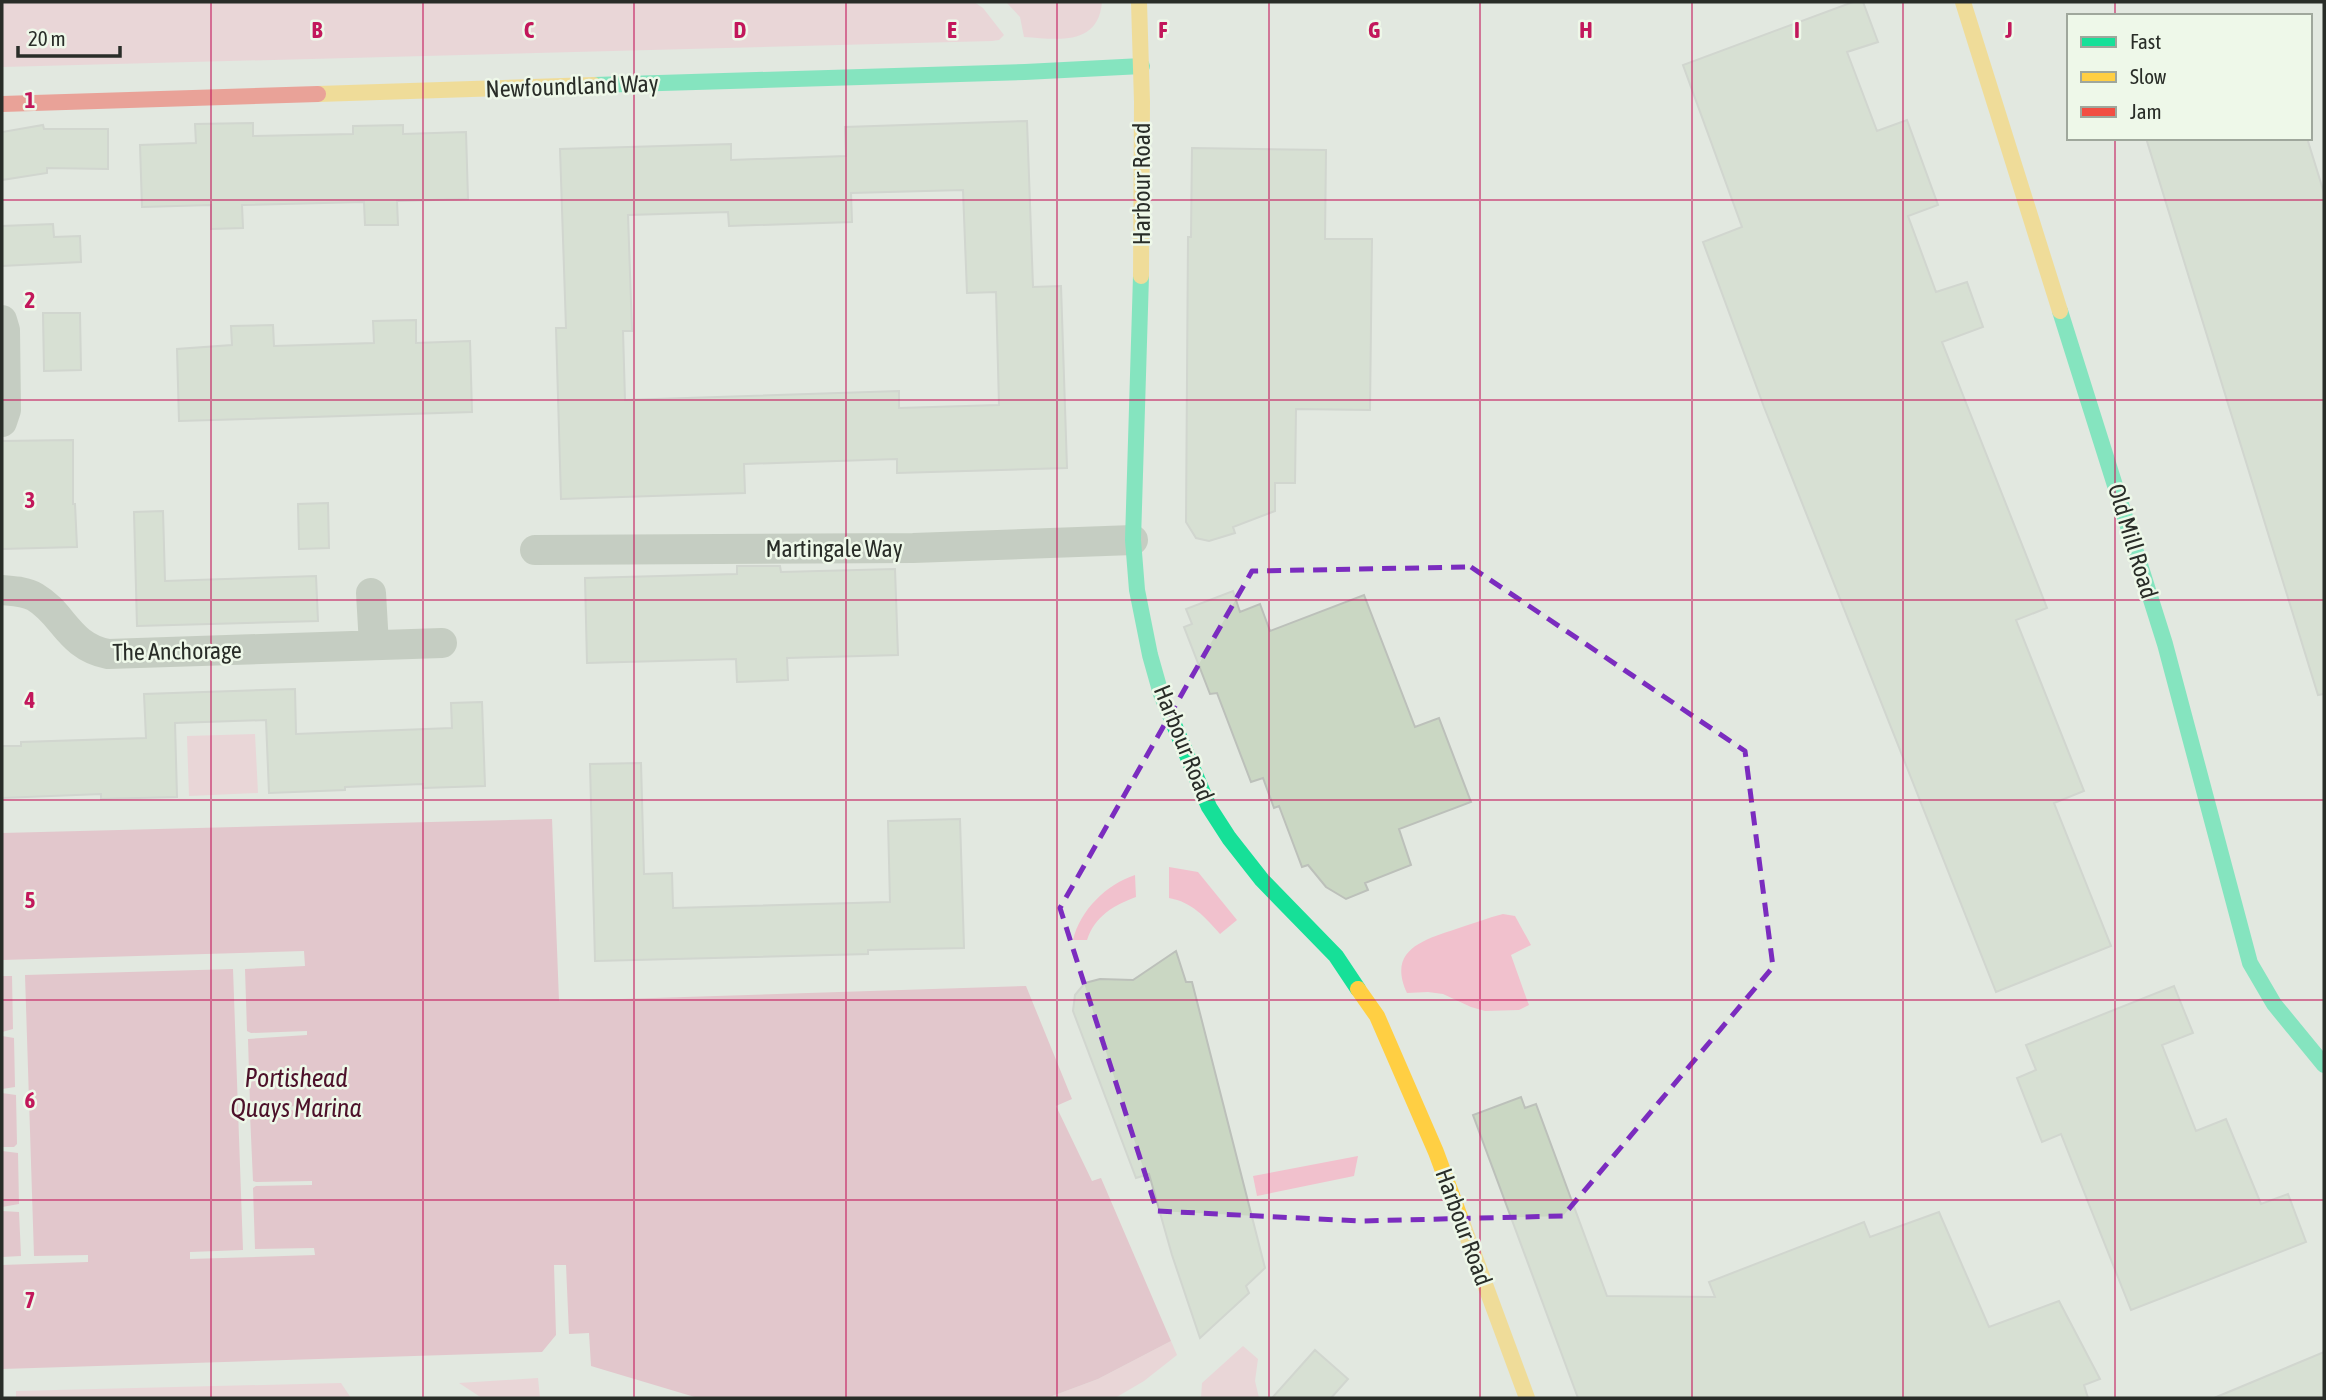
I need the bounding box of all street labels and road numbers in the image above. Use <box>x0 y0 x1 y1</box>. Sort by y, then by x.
street label: Newfoundland Way <box>485 69 659 103</box>
street label: Harbour Road <box>1128 123 1155 245</box>
street label: Old Mill Road <box>2103 481 2163 601</box>
street label: Martingale Way <box>765 535 903 562</box>
street label: The Anchorage <box>112 636 242 666</box>
street label: Harbour Road <box>1149 681 1219 805</box>
street label: Harbour Road <box>1430 1165 1498 1289</box>

